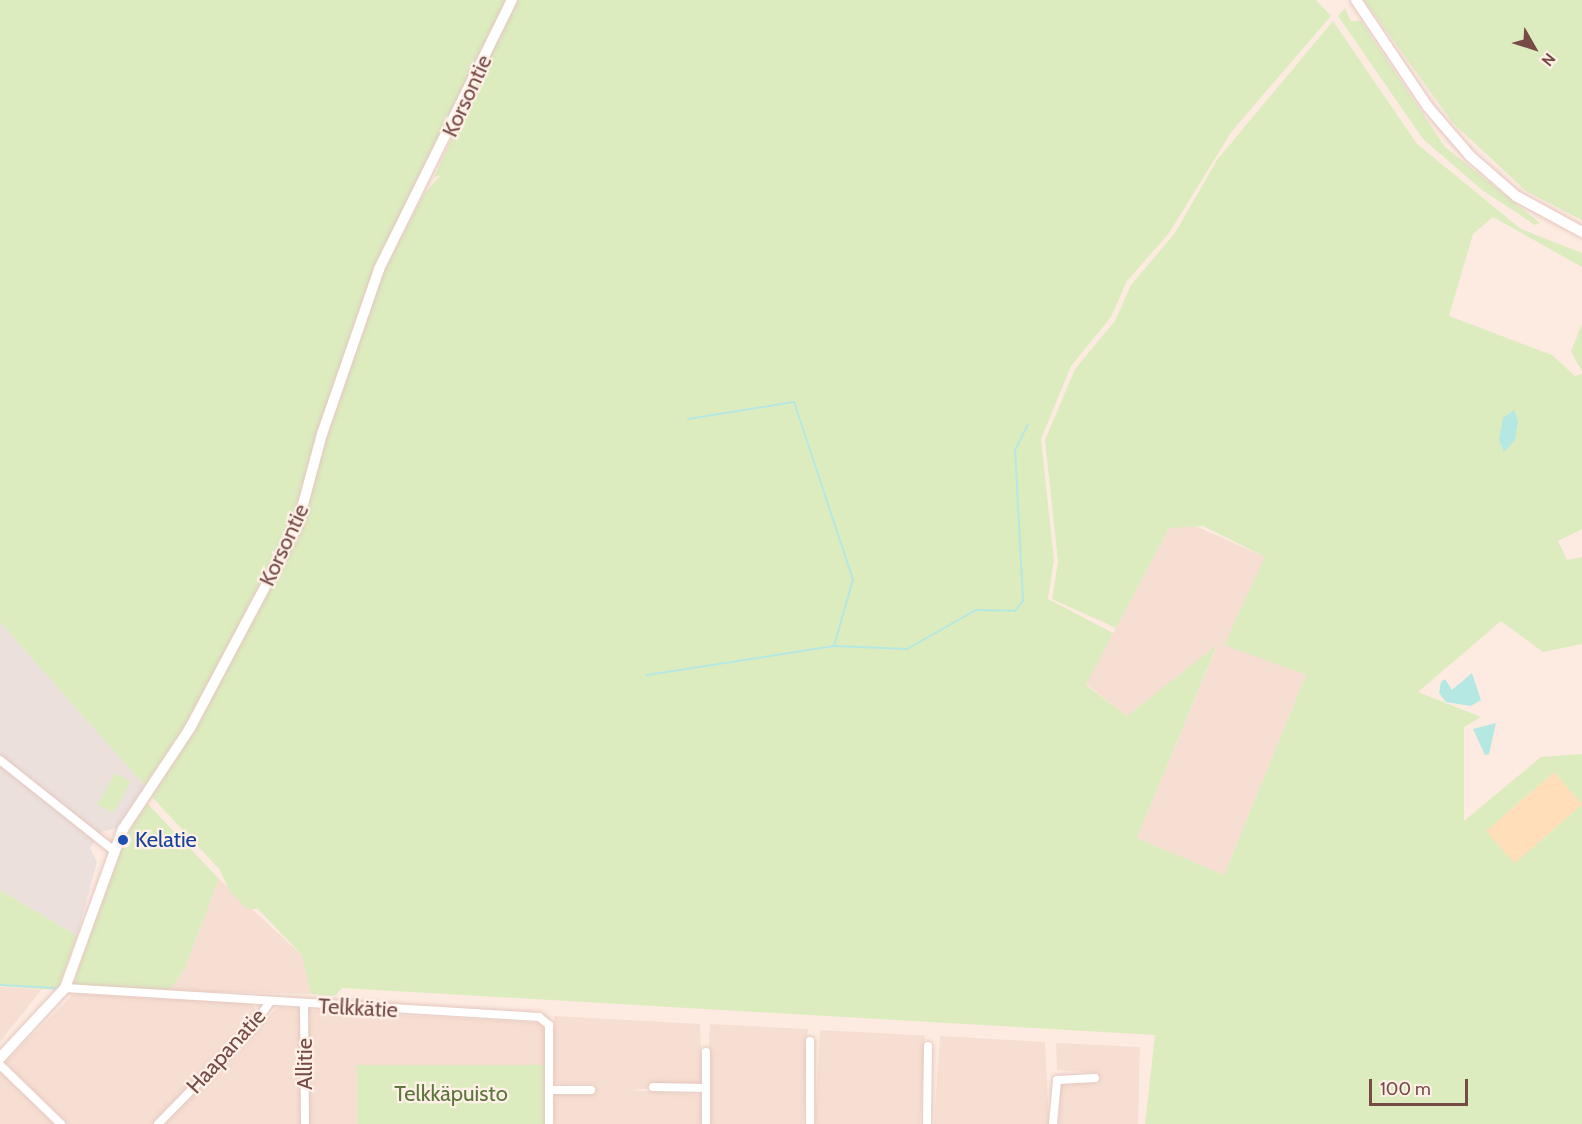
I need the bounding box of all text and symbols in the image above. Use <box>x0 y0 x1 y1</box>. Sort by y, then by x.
north arrow <box>1504 18 1564 78</box>
text: N <box>1537 49 1559 70</box>
street label: Korsontie <box>437 51 497 141</box>
street label: Korsontie <box>254 500 314 590</box>
place label: Kelatie <box>135 827 197 853</box>
marker: Kelatie <box>116 833 130 847</box>
street label: Telkkätie <box>317 993 399 1023</box>
street label: Haapanatie <box>181 1003 271 1099</box>
street label: Allitie <box>292 1038 318 1090</box>
scale bar <box>1372 1067 1471 1105</box>
text: 100 m <box>1380 1078 1431 1100</box>
park label: Telkkäpuisto <box>394 1081 508 1107</box>

